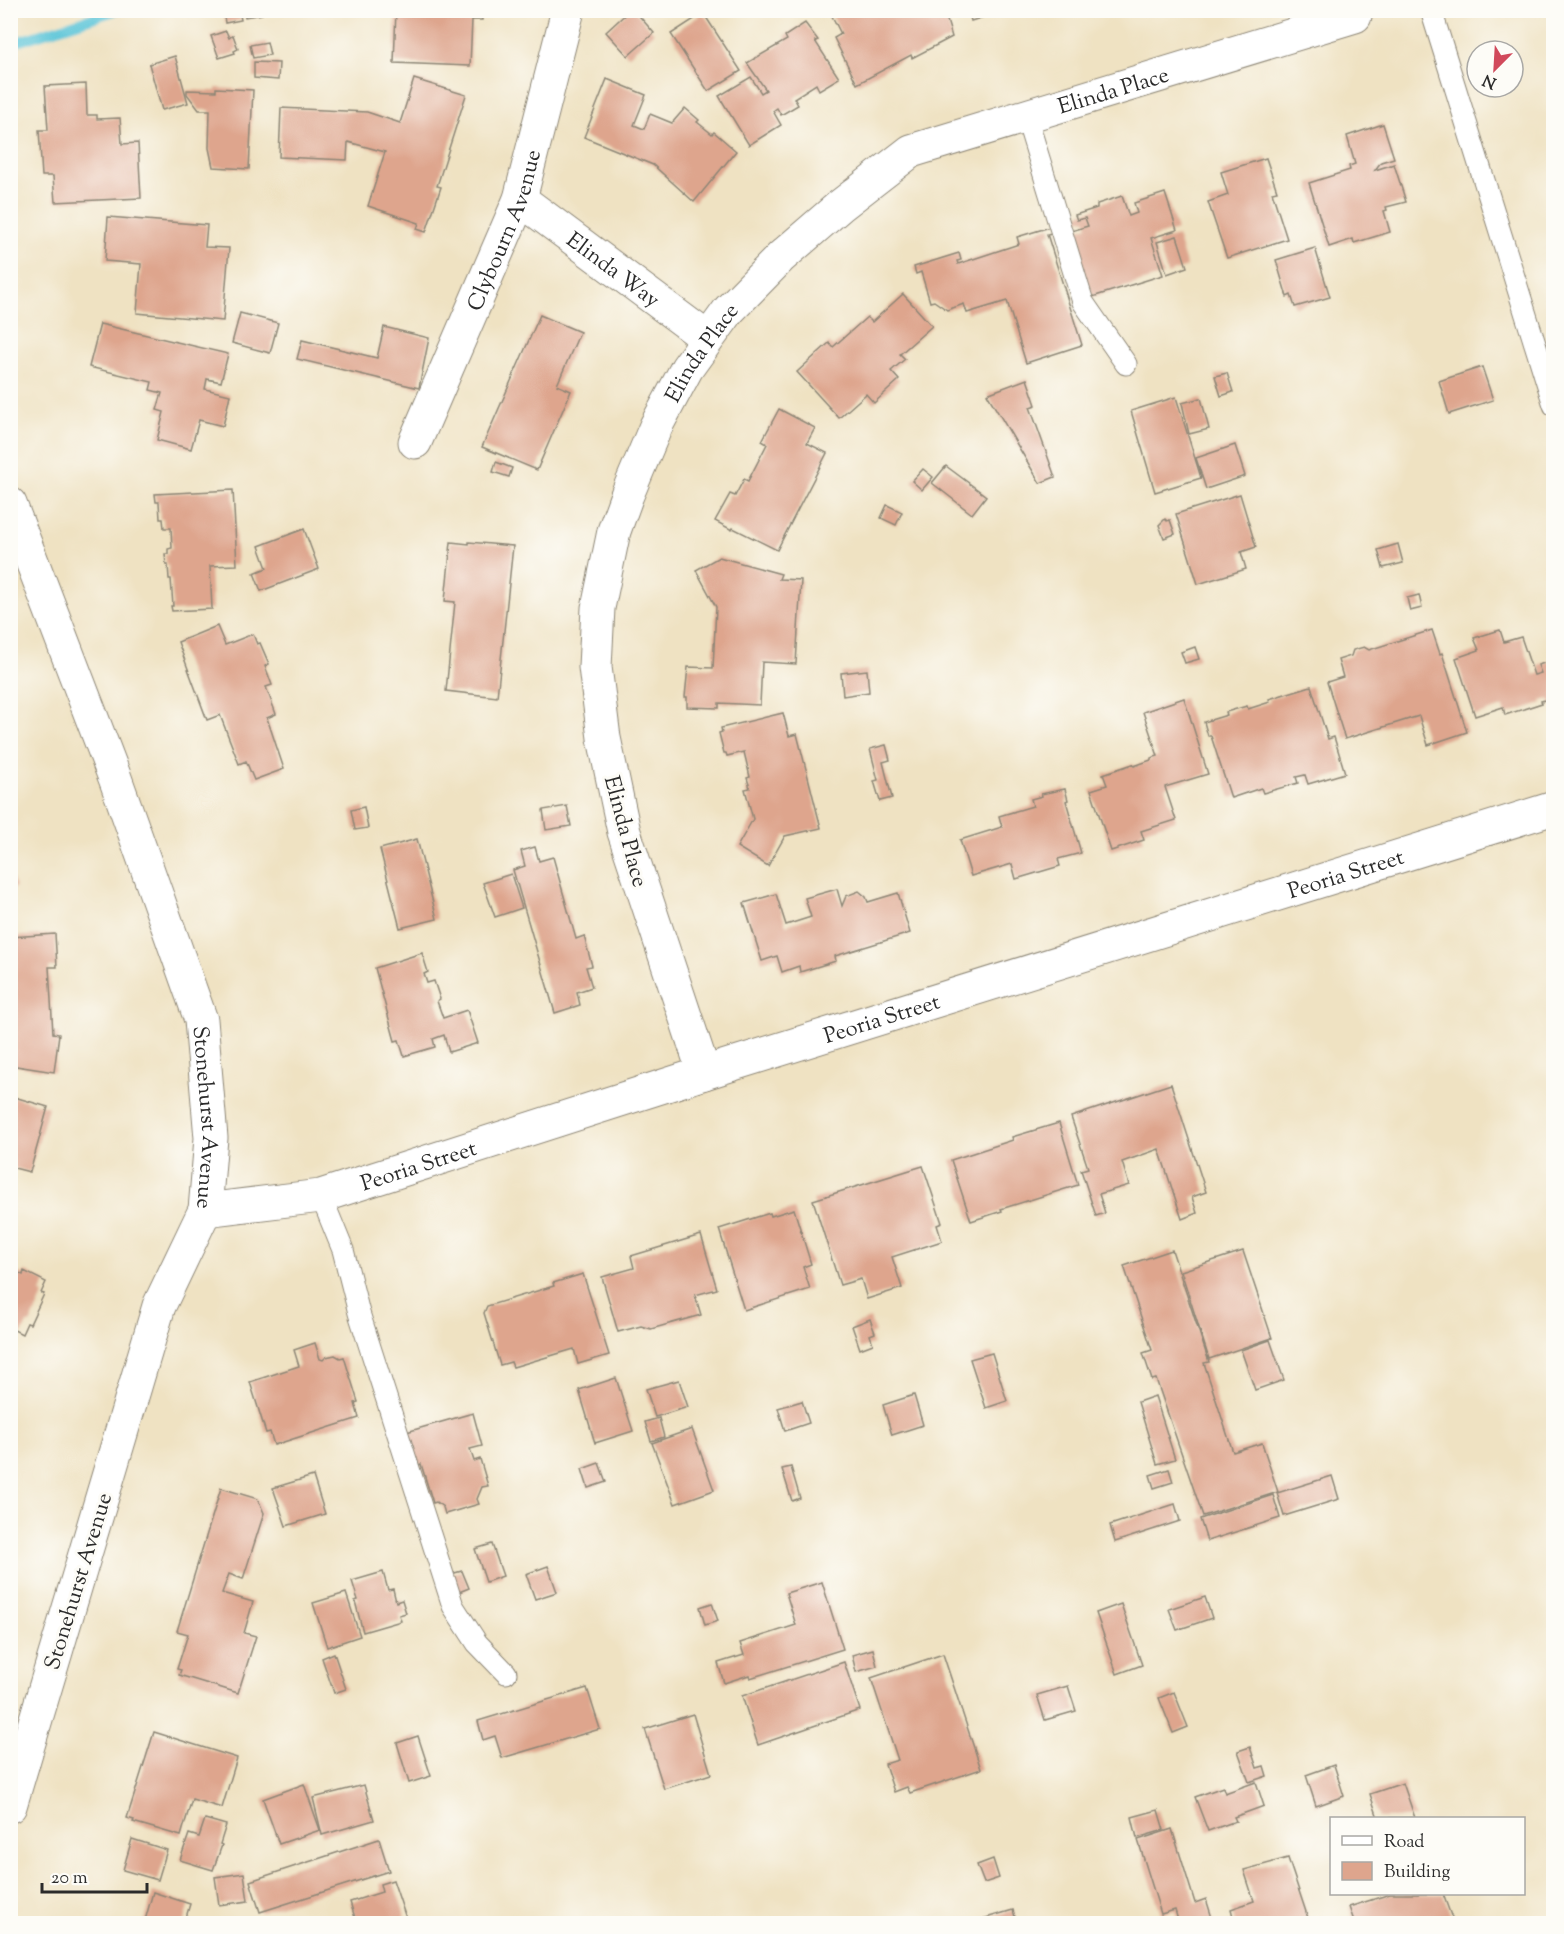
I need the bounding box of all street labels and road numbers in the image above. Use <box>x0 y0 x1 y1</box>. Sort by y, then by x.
street label: Elinda Place <box>1054 61 1173 124</box>
street label: Clybourn Avenue <box>460 147 551 317</box>
street label: Elinda Way <box>559 226 666 317</box>
street label: Elinda Place <box>658 296 747 409</box>
street label: Elinda Place <box>594 772 654 891</box>
street label: Peoria Street <box>1284 843 1409 909</box>
street label: Peoria Street <box>820 987 945 1054</box>
street label: Stonehurst Avenue <box>183 1025 224 1210</box>
street label: Peoria Street <box>357 1134 482 1201</box>
street label: Stonehurst Avenue <box>38 1489 122 1674</box>

